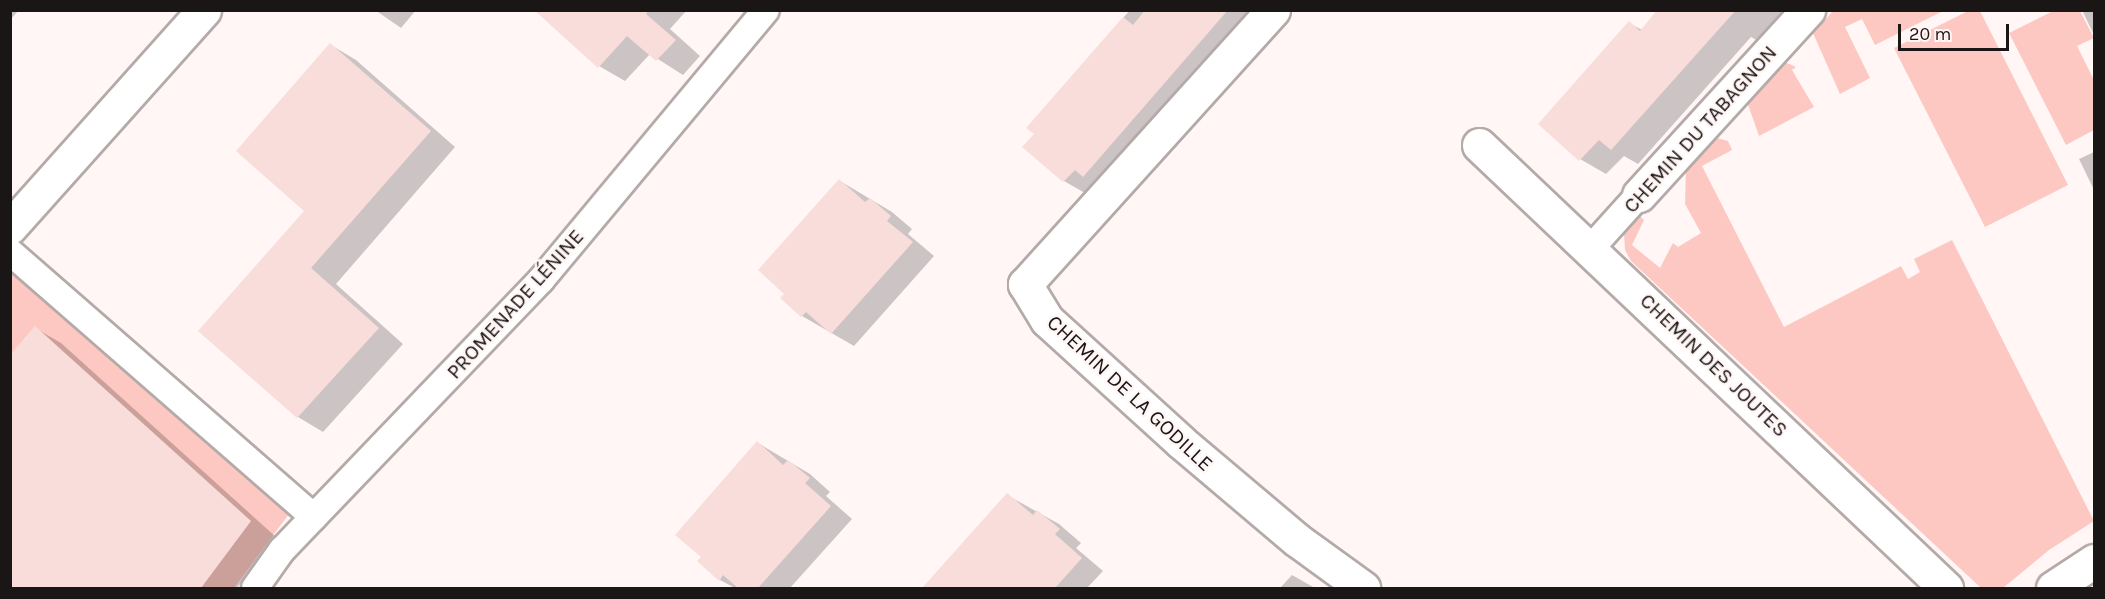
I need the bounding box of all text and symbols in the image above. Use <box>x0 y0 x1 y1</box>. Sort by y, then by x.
scale bar <box>1901 12 2012 50</box>
text: 20 m <box>1909 23 1951 45</box>
street label: CHEMIN DU TABAGNON <box>1618 40 1782 218</box>
street label: PROMENADE LÉNINE <box>441 224 589 384</box>
street label: CHEMIN DES JOUTES <box>1635 288 1793 442</box>
street label: CHEMIN DE LA GODILLE <box>1042 310 1218 476</box>

